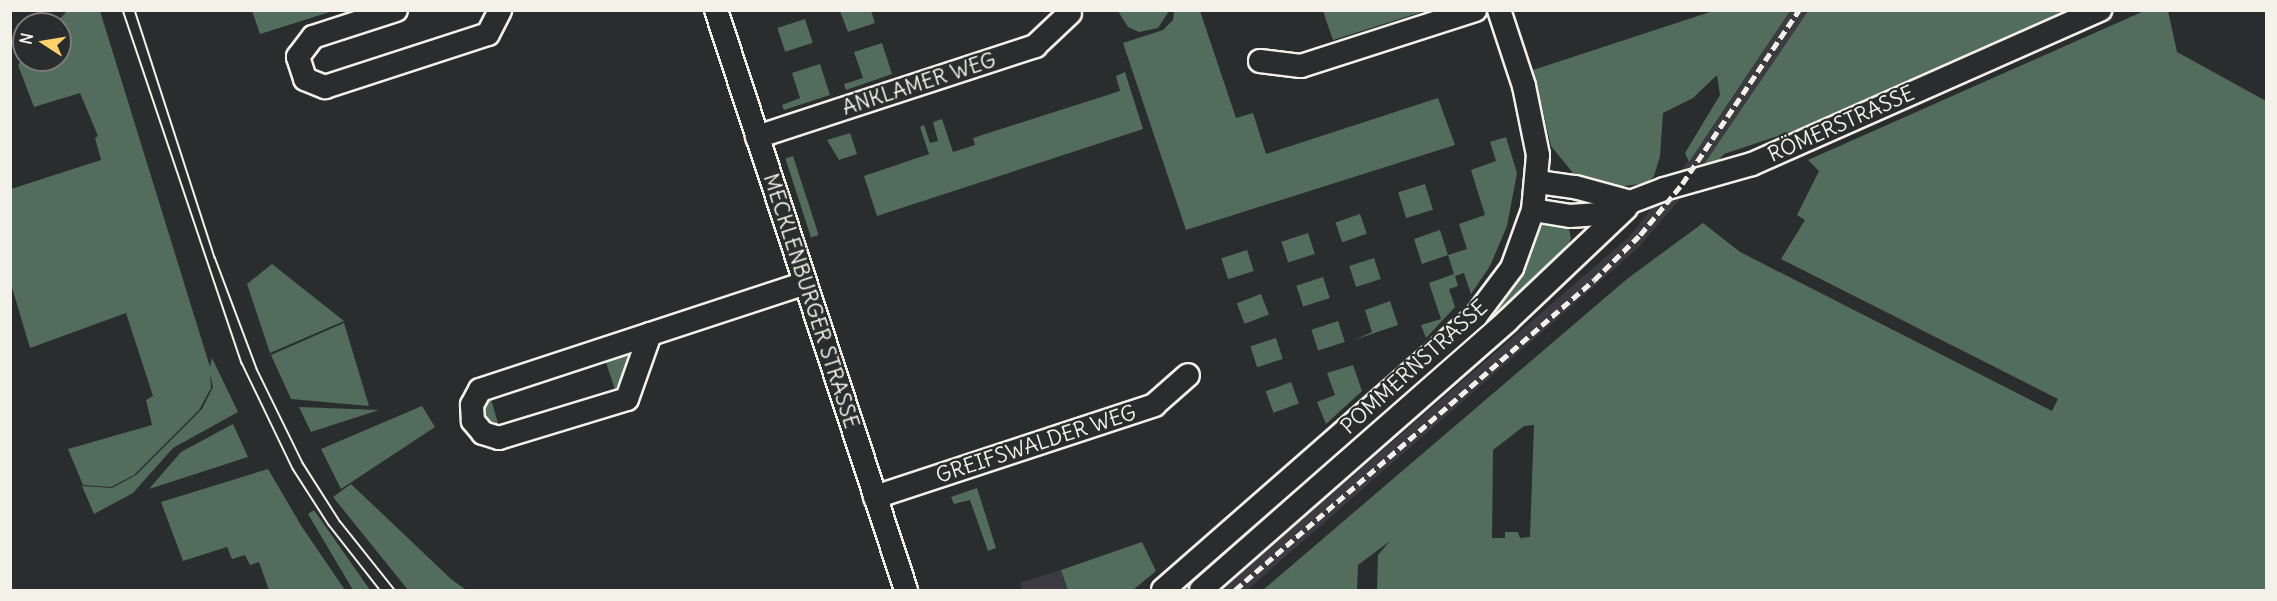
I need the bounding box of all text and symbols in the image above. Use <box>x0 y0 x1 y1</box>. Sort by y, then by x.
north arrow <box>12 12 72 72</box>
text: N <box>15 31 37 46</box>
street label: ANKLAMER WEG <box>839 47 999 121</box>
street label: RÖMERSTRASSE <box>1764 80 1918 168</box>
street label: MECKLENBURGER STRASSE <box>758 170 864 432</box>
street label: POMMERNSTRASSE <box>1336 295 1492 439</box>
street label: GREIFSWALDER WEG <box>933 400 1139 488</box>

